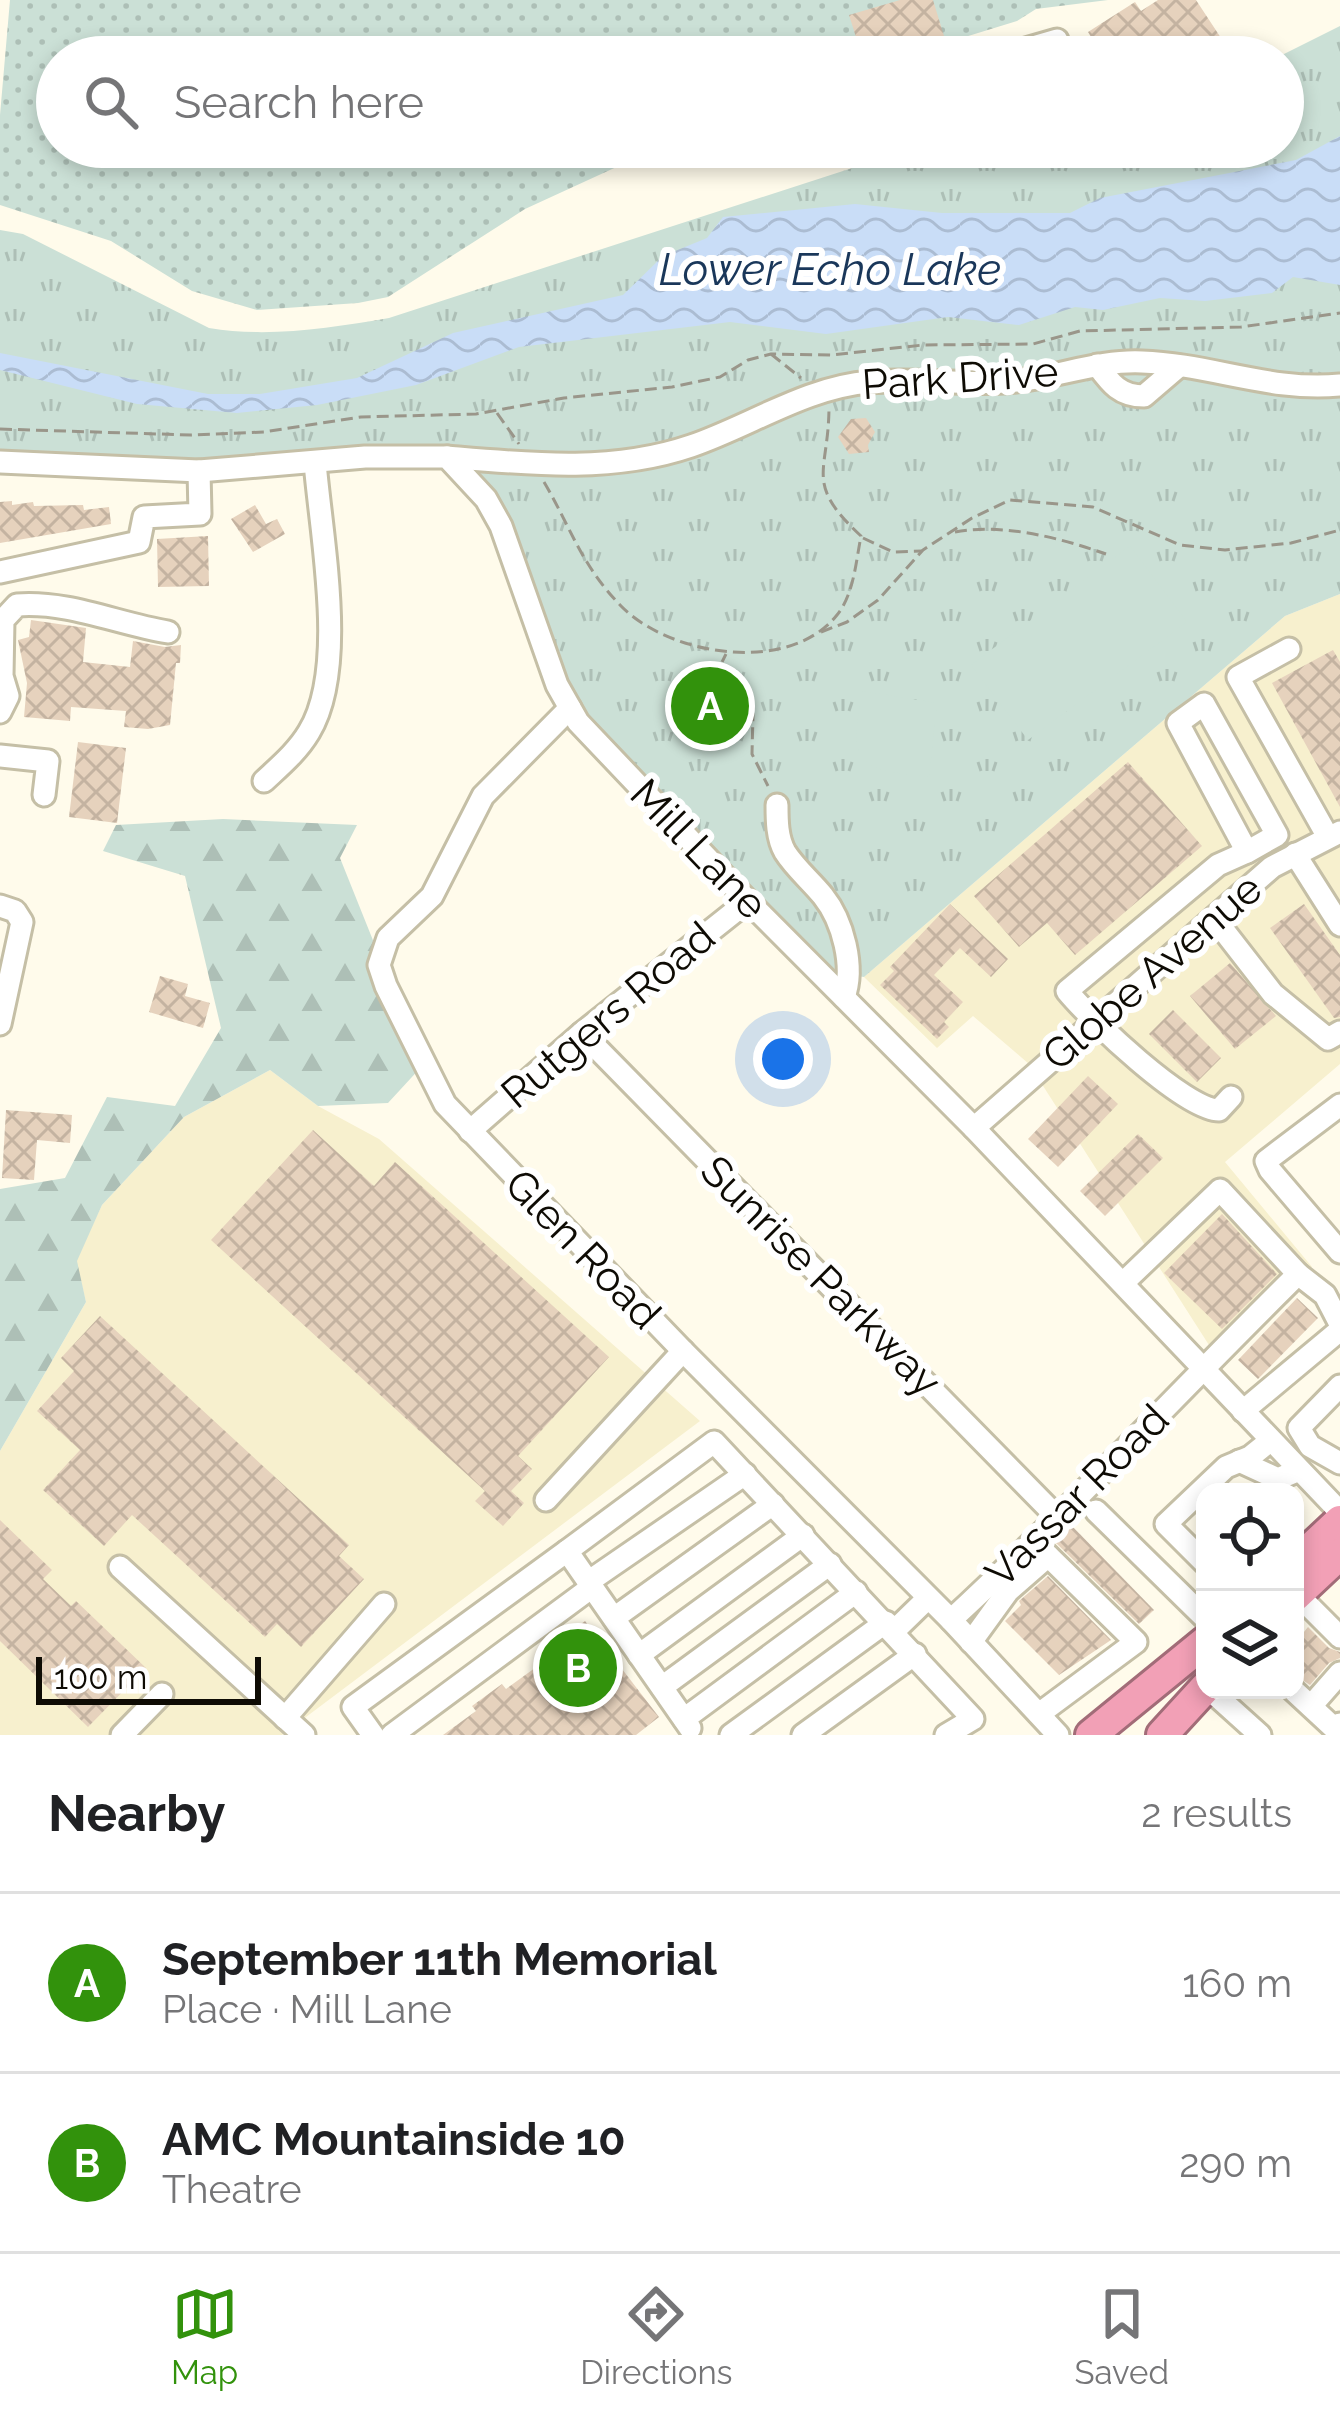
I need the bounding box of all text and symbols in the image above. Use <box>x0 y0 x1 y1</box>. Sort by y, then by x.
search box <box>36 36 1304 168</box>
icon: search <box>78 69 144 135</box>
text: Search here <box>174 76 424 129</box>
water label: Lower Echo Lake <box>659 243 1001 296</box>
street label: Park Drive <box>860 347 1060 409</box>
pin: A <box>671 661 749 751</box>
street label: Mill Lane <box>621 769 777 929</box>
street label: Globe Avenue <box>1033 864 1271 1080</box>
street label: Rutgers Road <box>492 912 724 1118</box>
your location <box>753 1029 813 1089</box>
street label: Sunrise Parkway <box>691 1146 951 1406</box>
street label: Glen Road <box>495 1159 671 1339</box>
street label: Vassar Road <box>976 1395 1178 1597</box>
map controls <box>1196 1483 1304 1699</box>
button: locate <box>1196 1483 1304 1591</box>
button: layers <box>1196 1591 1304 1699</box>
pin: B <box>539 1623 617 1713</box>
scale bar <box>36 1651 261 1704</box>
text: 100 m <box>54 1658 147 1697</box>
text: Nearby <box>48 1783 225 1843</box>
text: 2 results <box>1141 1790 1292 1836</box>
text: September 11th Memorial <box>162 1933 717 1986</box>
text: A <box>74 1960 100 2006</box>
text: 160 m <box>1182 1960 1292 2006</box>
text: Place · Mill Lane <box>162 1986 452 2032</box>
text: AMC Mountainside 10 <box>162 2113 626 2166</box>
text: B <box>74 2140 100 2186</box>
text: 290 m <box>1179 2140 1292 2186</box>
text: Theatre <box>162 2166 302 2212</box>
tab: Map <box>171 2281 238 2392</box>
tab: Directions <box>580 2281 733 2392</box>
tab: Saved <box>1075 2281 1169 2392</box>

